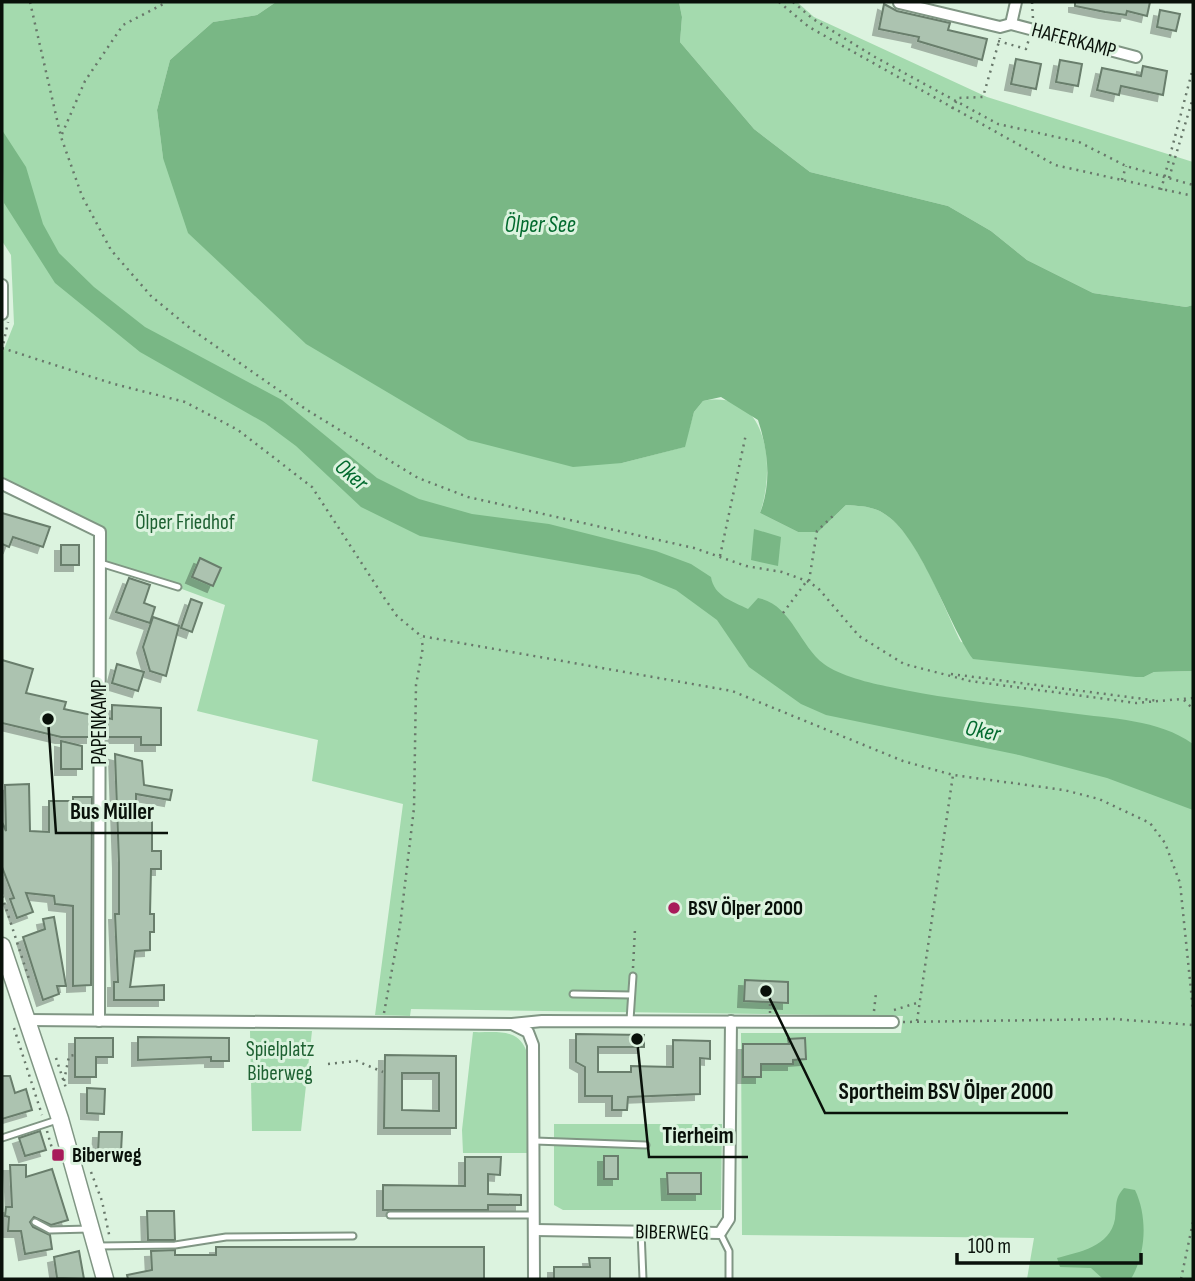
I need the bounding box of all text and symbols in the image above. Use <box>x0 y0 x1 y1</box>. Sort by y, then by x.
street label: HAFERKAMP <box>1029 17 1119 64</box>
water label: Ölper See <box>504 211 576 239</box>
water label: Oker <box>329 453 375 498</box>
park label: Ölper Friedhof <box>135 510 236 535</box>
street label: PAPENKAMP <box>87 679 112 765</box>
water label: Oker <box>963 714 1004 749</box>
callout: Bus Müller <box>56 789 168 833</box>
text: Bus Müller <box>70 798 154 826</box>
place label: BSV Ölper 2000 <box>688 896 803 921</box>
marker: BSV Ölper 2000 <box>666 900 682 916</box>
park label: Spielplatz Biberweg <box>246 1037 315 1086</box>
callout: Sportheim BSV Ölper 2000 <box>825 1069 1068 1113</box>
text: Sportheim BSV Ölper 2000 <box>838 1078 1054 1106</box>
callout: Tierheim <box>649 1113 748 1157</box>
text: Tierheim <box>662 1122 734 1150</box>
place label: Biberweg <box>72 1143 142 1168</box>
marker: Biberweg <box>50 1147 66 1163</box>
street label: BIBERWEG <box>635 1219 709 1246</box>
scale bar <box>957 1222 1141 1266</box>
text: 100 m <box>968 1234 1011 1259</box>

